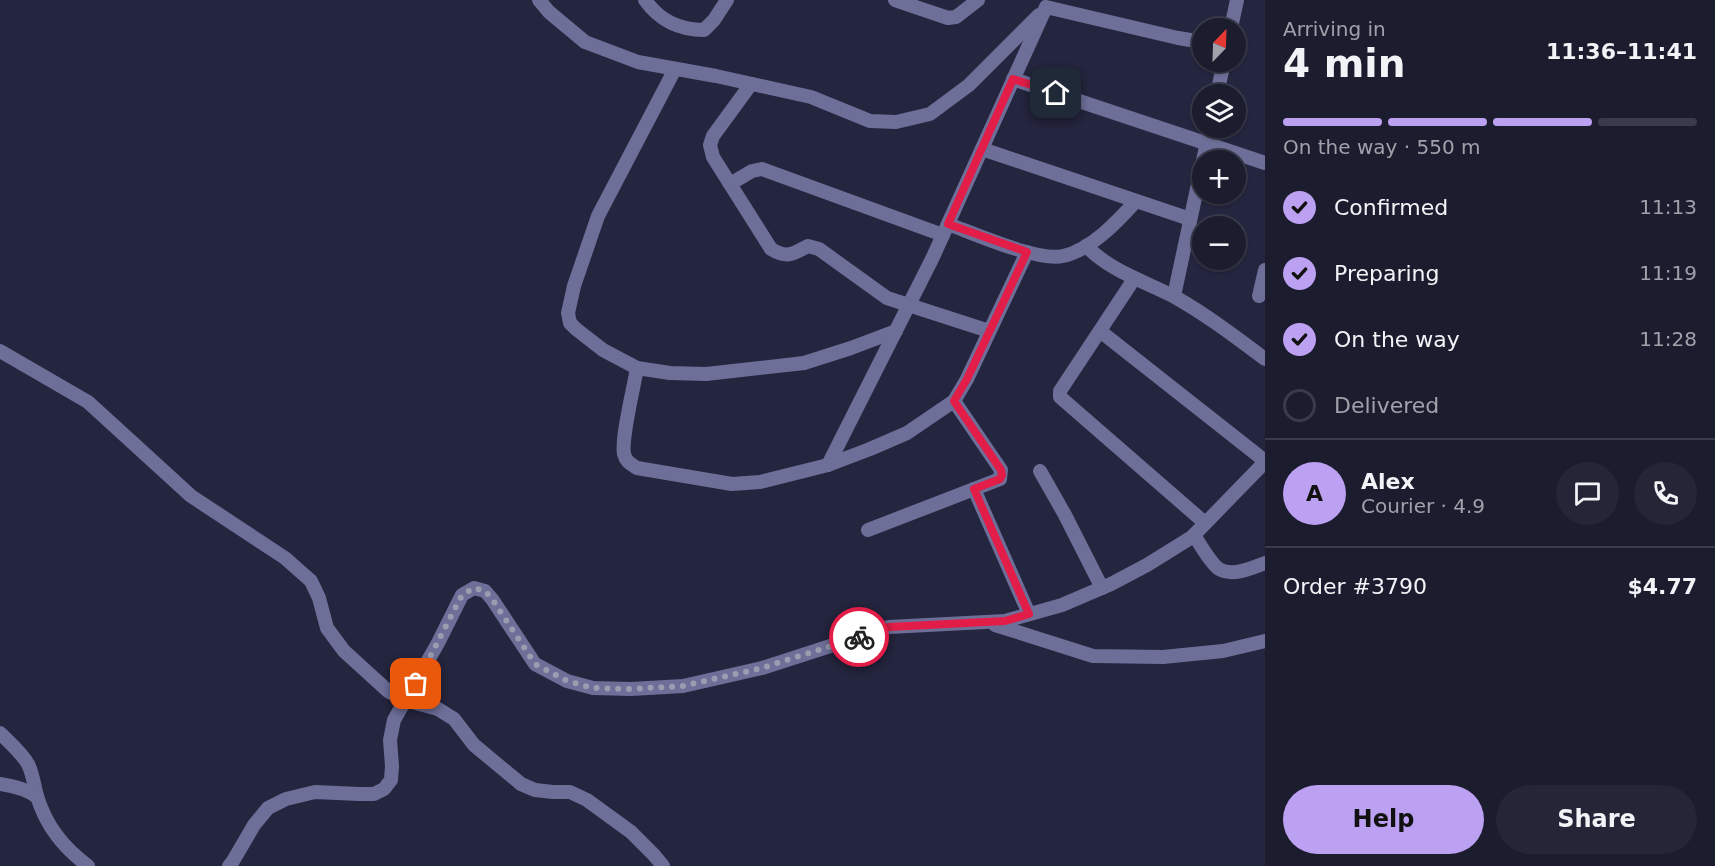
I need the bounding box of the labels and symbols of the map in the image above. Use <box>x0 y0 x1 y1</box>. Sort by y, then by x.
north arrow <box>1192 18 1246 72</box>
pin <box>1030 67 1081 118</box>
courier <box>829 607 889 667</box>
pin <box>390 658 441 709</box>

